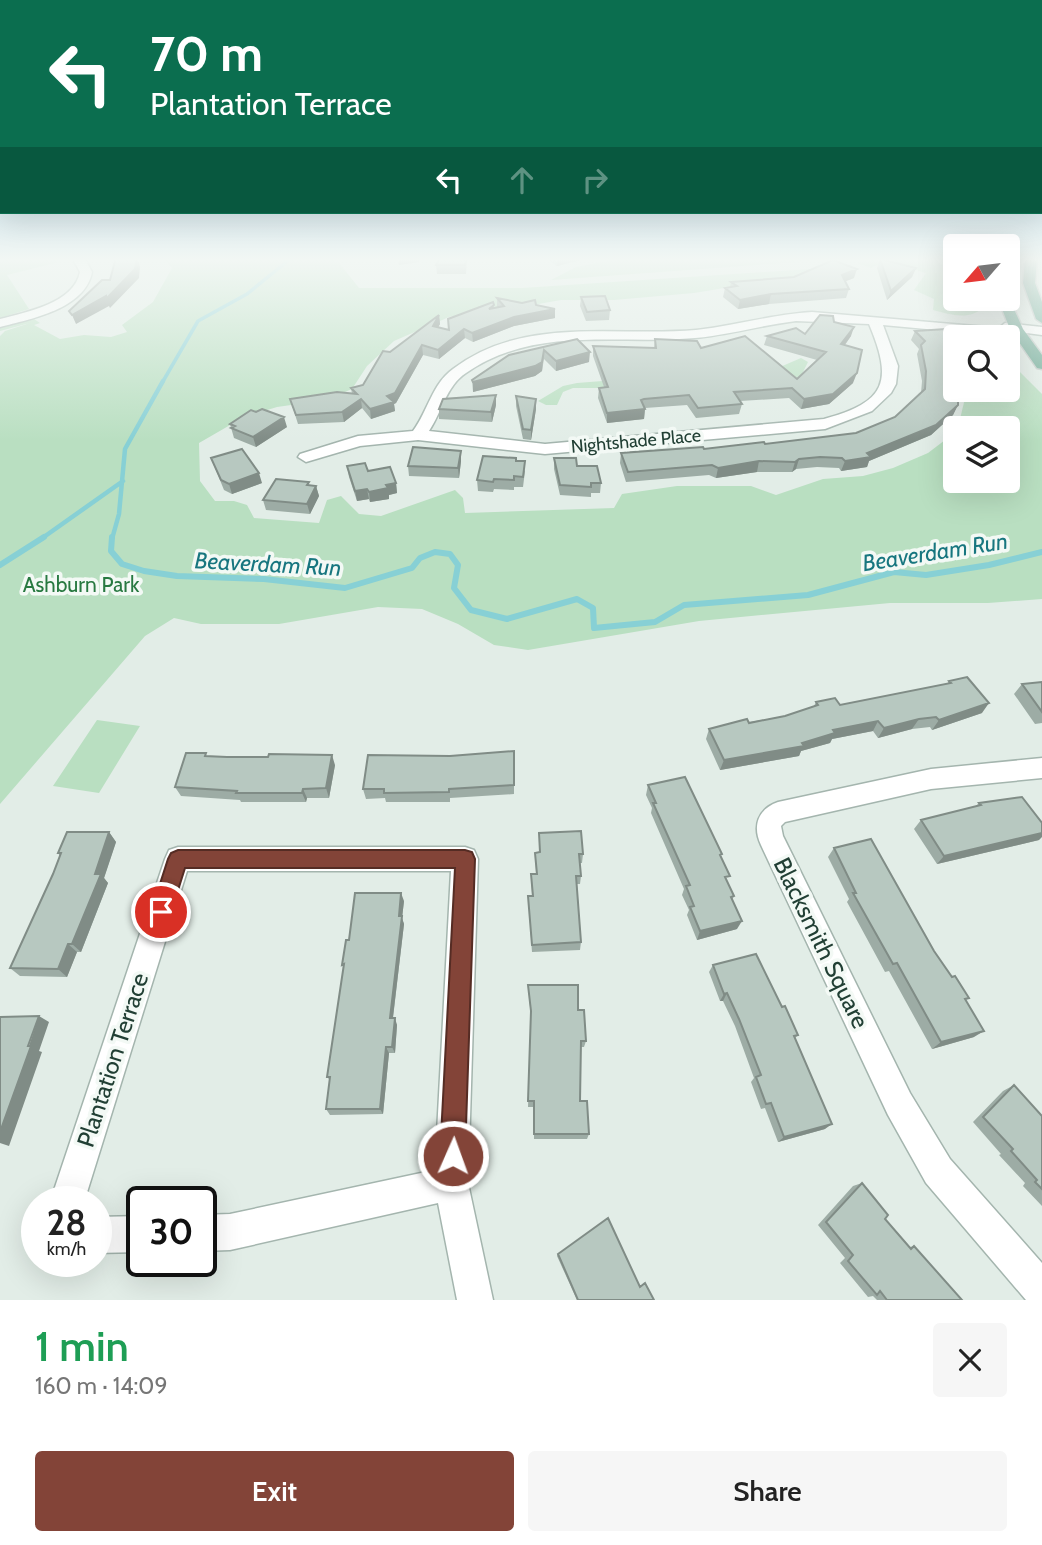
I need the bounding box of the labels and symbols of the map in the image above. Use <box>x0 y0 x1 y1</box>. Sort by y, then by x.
north arrow <box>943 234 1020 312</box>
street label: Nightshade Place <box>570 424 702 458</box>
water label: Beaverdam Run <box>860 527 1010 577</box>
water label: Beaverdam Run <box>194 546 342 582</box>
park label: Ashburn Park <box>23 572 140 597</box>
street label: Blacksmith Square <box>768 853 875 1033</box>
pin <box>131 882 191 942</box>
street label: Plantation Terrace <box>71 969 154 1151</box>
position arrow <box>416 1119 490 1193</box>
speed limit sign: 30 <box>126 1186 217 1277</box>

